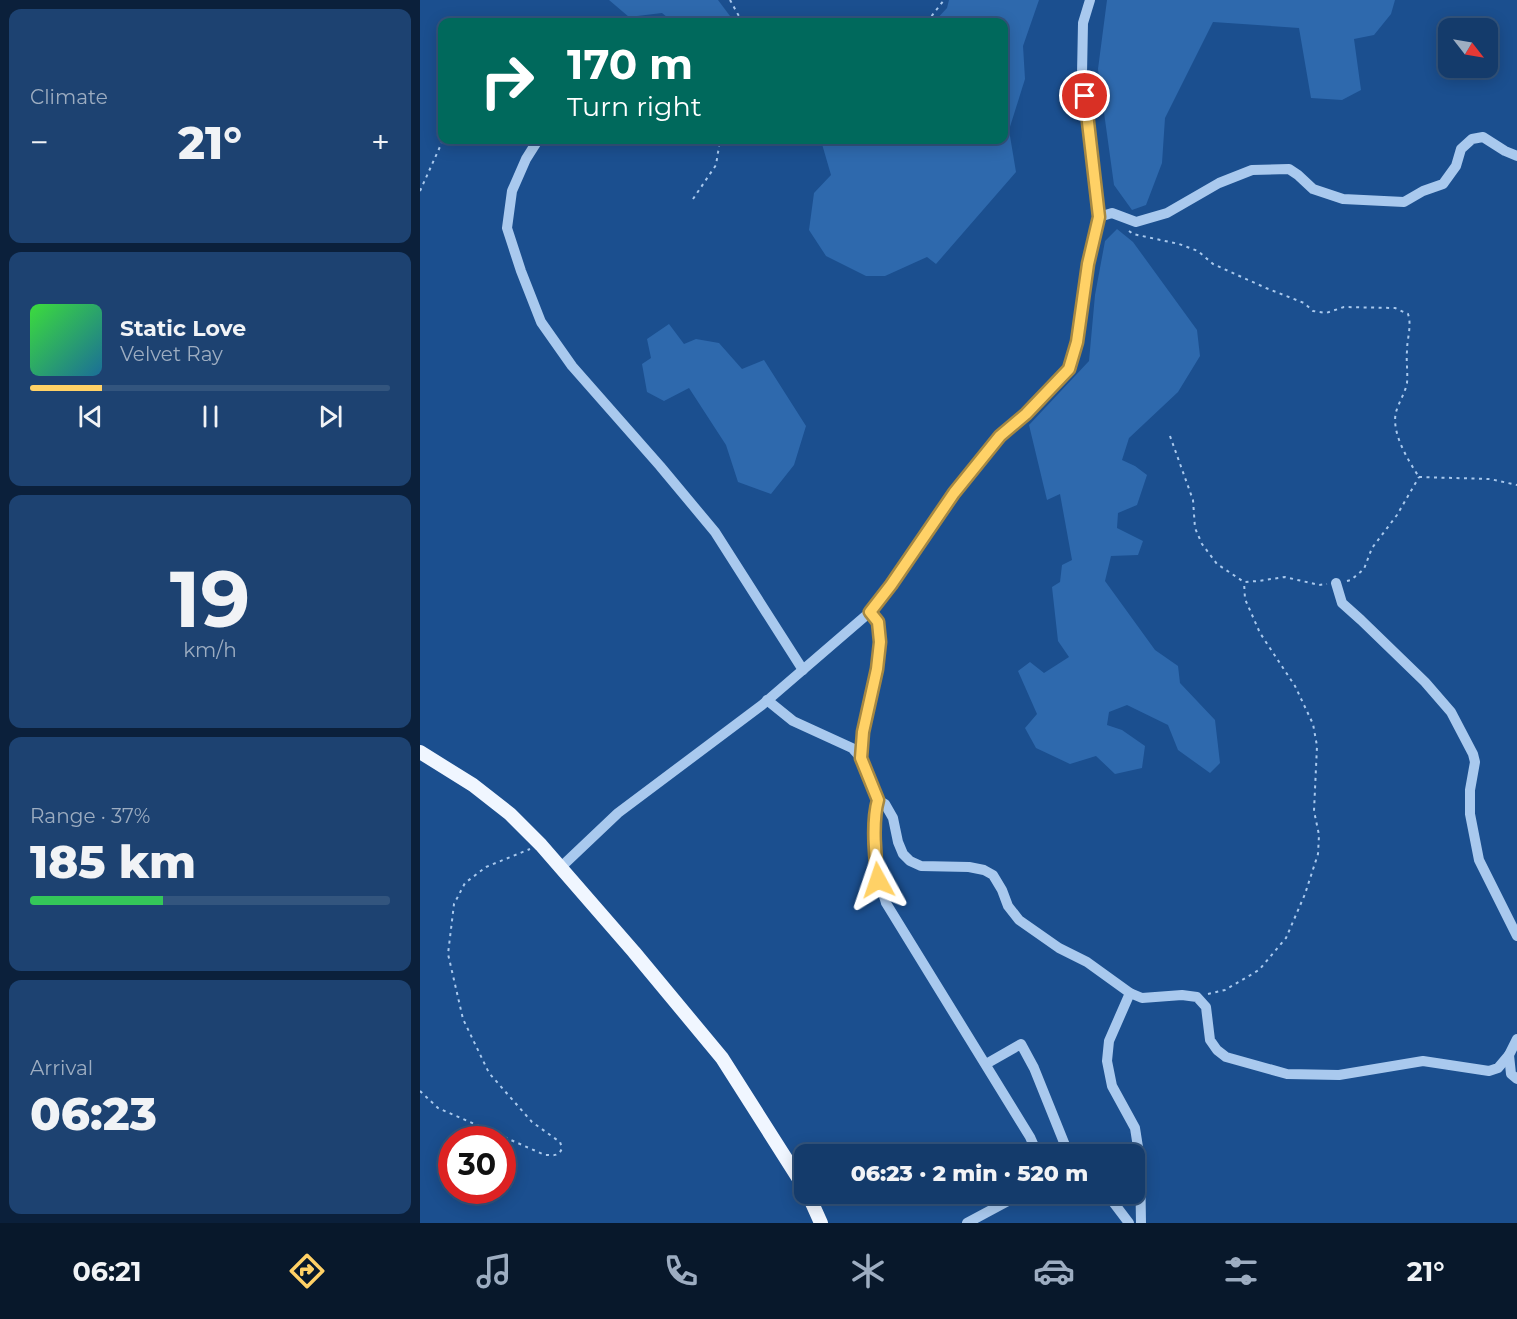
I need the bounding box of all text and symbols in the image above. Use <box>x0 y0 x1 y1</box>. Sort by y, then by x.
north arrow <box>1438 18 1498 78</box>
map controls <box>1438 18 1498 78</box>
text: 170 m <box>567 38 693 90</box>
icon: right <box>468 42 546 120</box>
pin <box>1059 70 1110 121</box>
icon: arrive <box>1068 79 1101 112</box>
text: Climate <box>30 85 108 109</box>
text: Turn right <box>567 90 702 123</box>
text: 21° <box>178 115 242 170</box>
text: − <box>30 122 49 162</box>
text: + <box>371 122 390 162</box>
text: Static Love <box>120 315 246 342</box>
text: Velvet Ray <box>120 342 223 366</box>
icon: previous <box>74 400 107 433</box>
icon: pause <box>194 400 227 433</box>
icon: next <box>314 400 347 433</box>
text: 19 <box>170 551 250 647</box>
text: km/h <box>183 638 237 662</box>
text: Range · 37% <box>30 804 150 828</box>
text: 185 km <box>30 834 196 889</box>
position arrow <box>846 848 910 912</box>
text: Arrival <box>30 1056 93 1080</box>
text: 06:23 <box>30 1086 157 1141</box>
speed limit sign: 30 <box>438 1126 516 1204</box>
text: 06:23 · 2 min · 520 m <box>851 1160 1088 1187</box>
icon: directions <box>286 1250 328 1292</box>
icon: music <box>473 1250 515 1292</box>
icon: phone <box>660 1250 702 1292</box>
icon: climate <box>847 1250 889 1292</box>
icon: car <box>1033 1250 1075 1292</box>
icon: filters <box>1220 1250 1262 1292</box>
text: 06:21 <box>72 1255 142 1288</box>
text: 21° <box>1407 1255 1445 1288</box>

